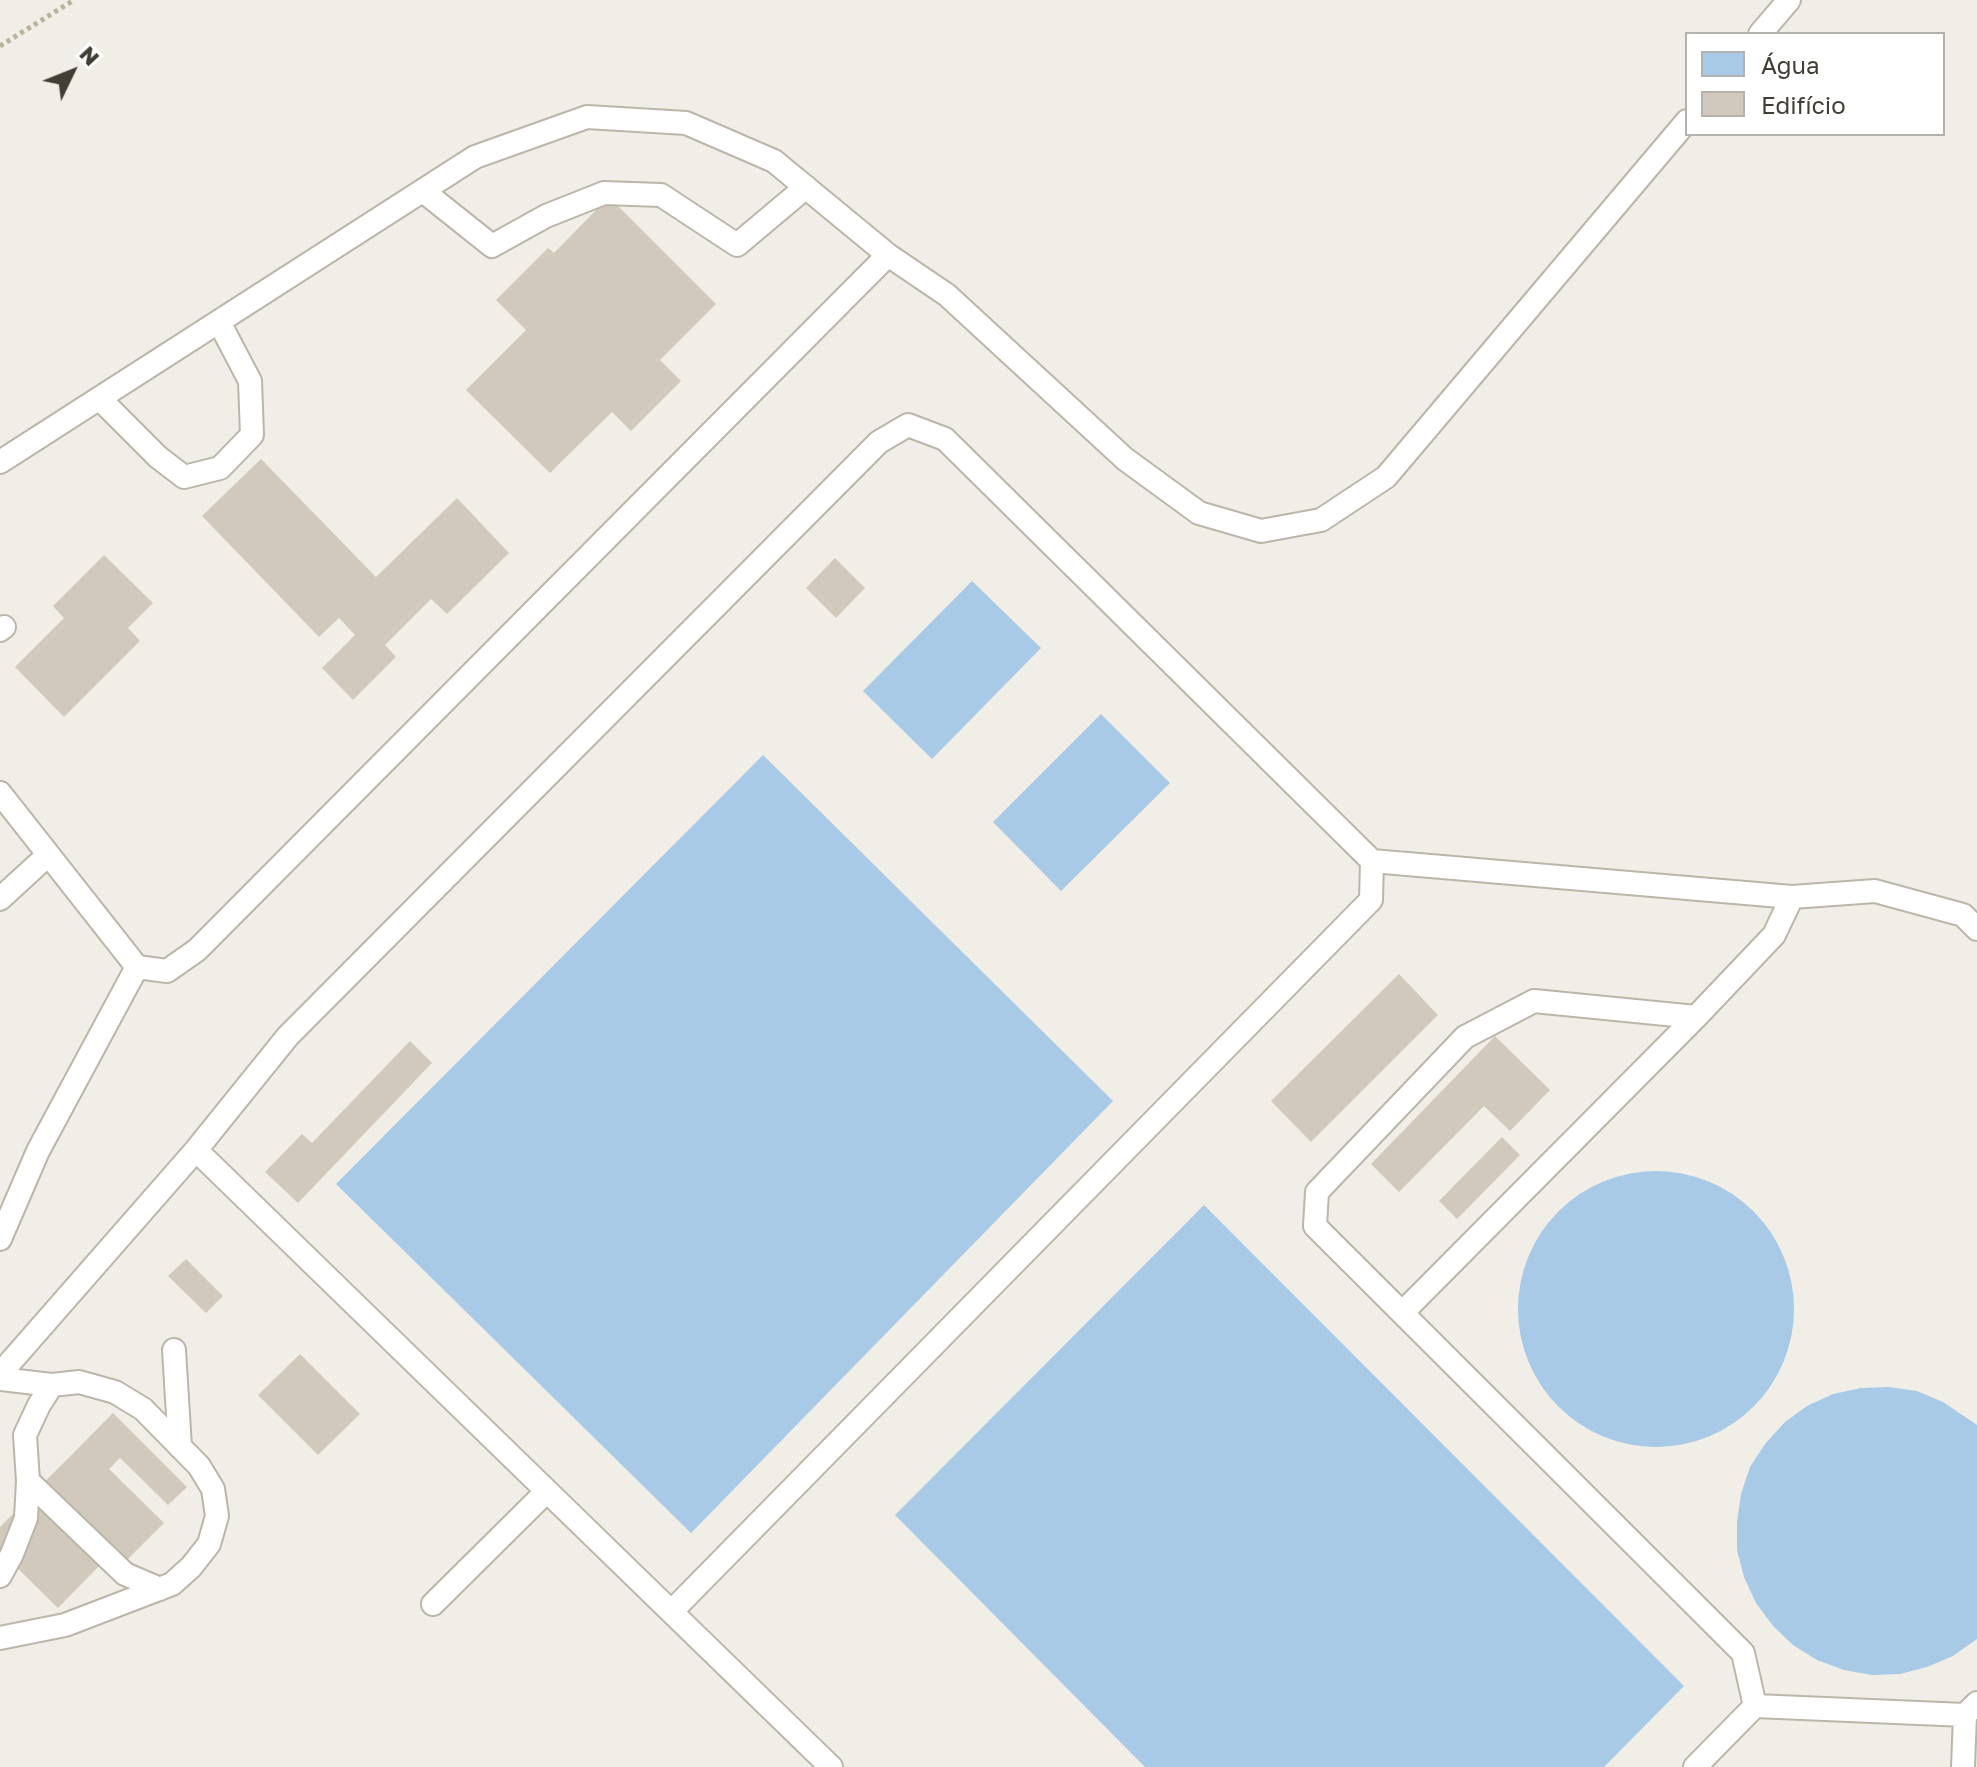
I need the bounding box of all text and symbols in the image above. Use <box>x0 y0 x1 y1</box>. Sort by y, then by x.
north arrow <box>32 32 112 112</box>
legend <box>1685 32 1945 136</box>
text: N <box>74 40 105 71</box>
text: Água <box>1761 50 1820 79</box>
text: Edifício <box>1761 90 1846 119</box>

